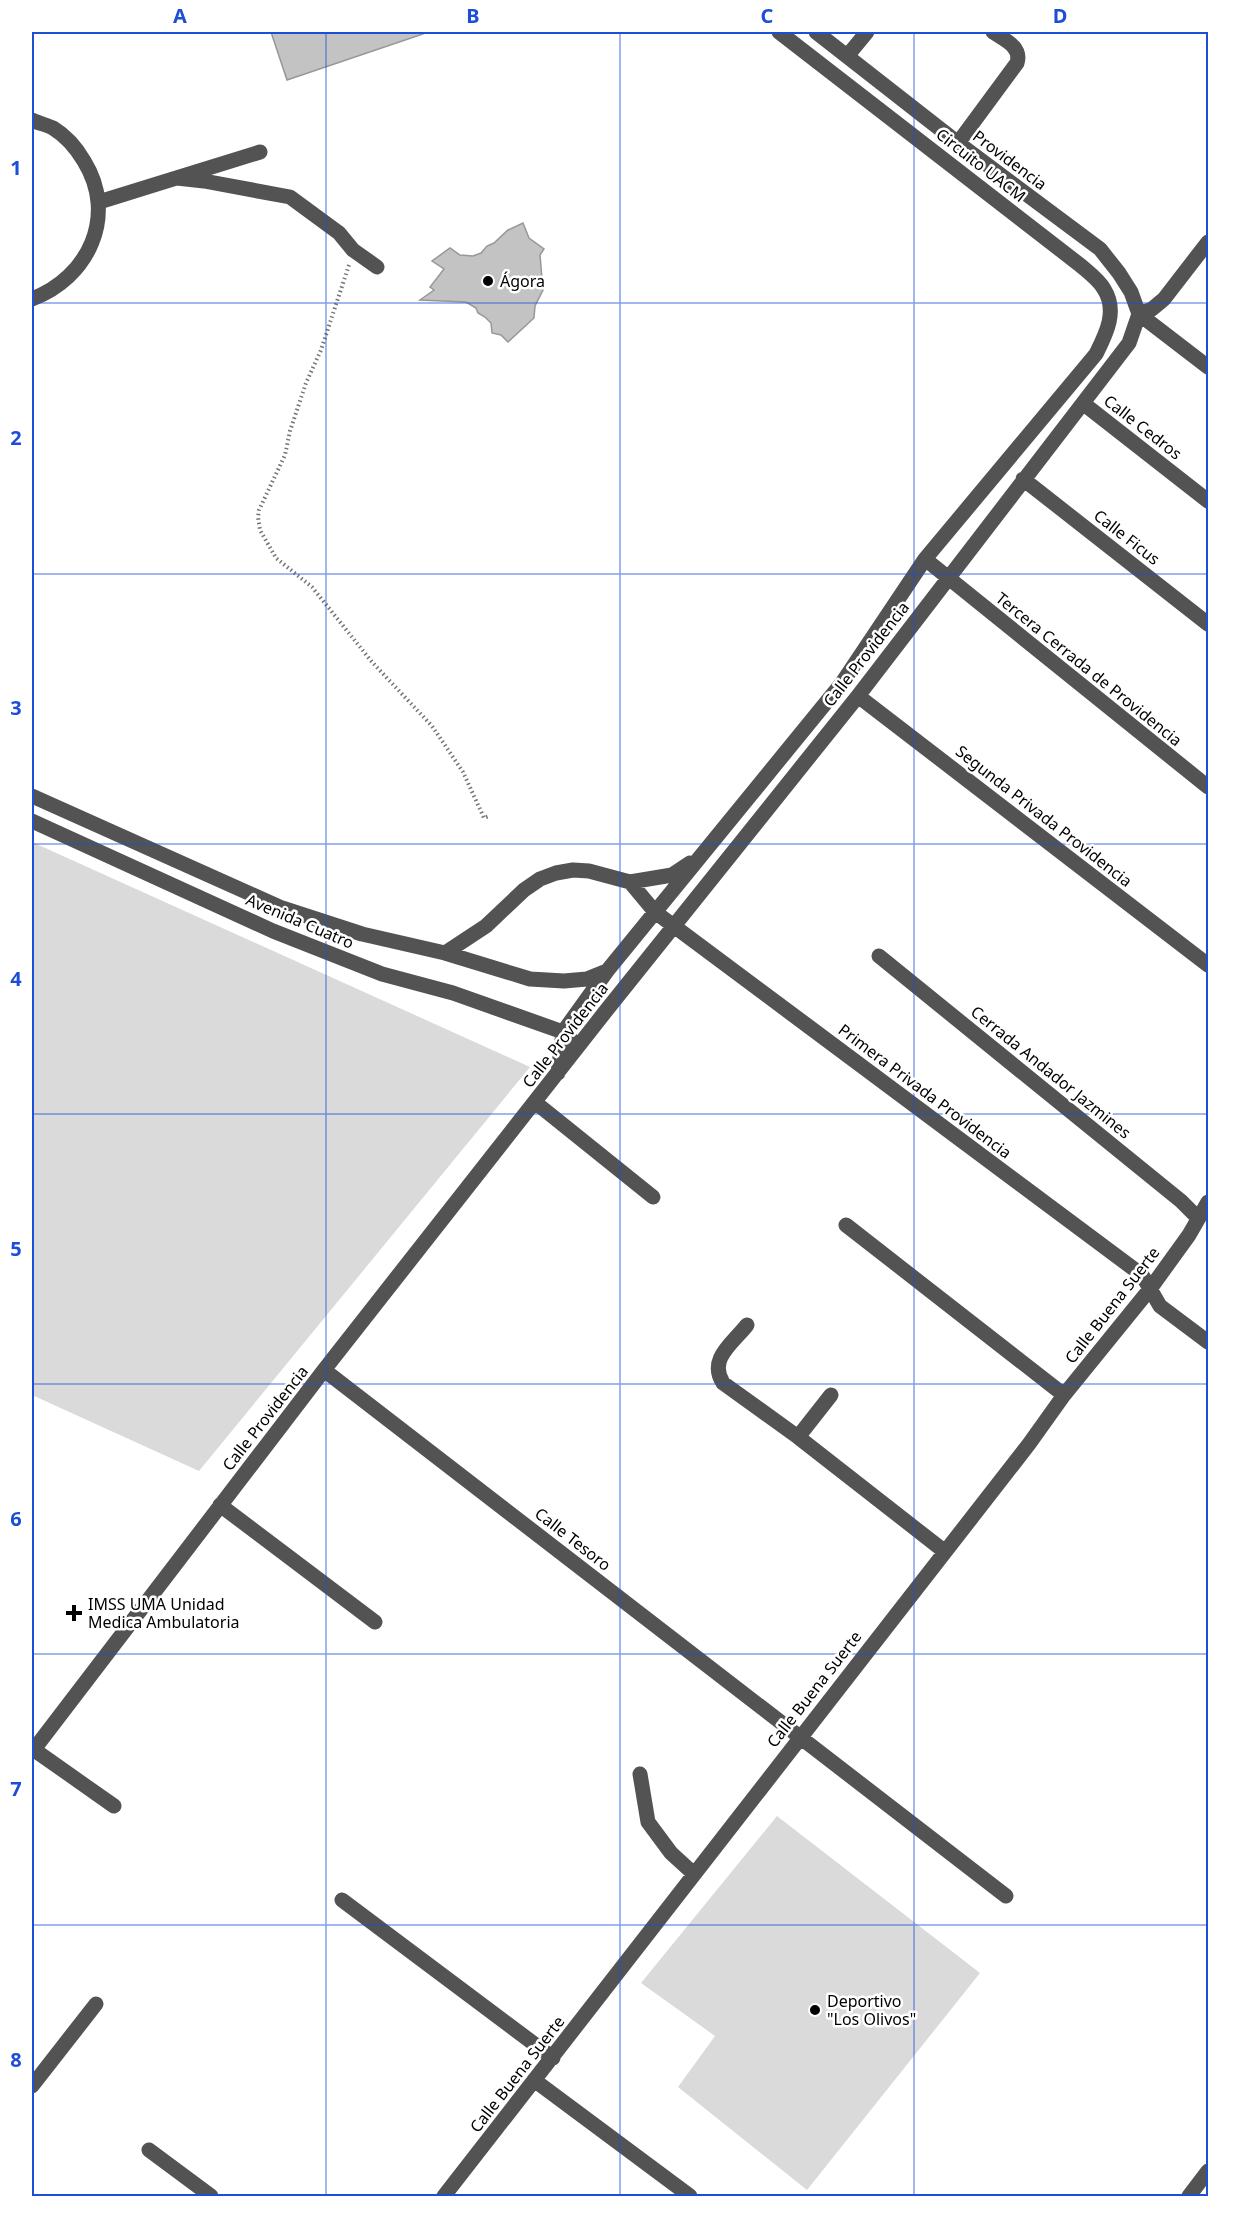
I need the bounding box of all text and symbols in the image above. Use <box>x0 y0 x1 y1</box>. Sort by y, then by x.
text: A <box>173 2 187 29</box>
text: B <box>466 2 480 29</box>
text: C <box>761 2 774 29</box>
text: D <box>1053 2 1067 29</box>
street label: Circuito UACM <box>932 123 1030 207</box>
street label: Providencia <box>969 125 1051 195</box>
text: 1 <box>10 154 22 181</box>
place label: Ágora <box>500 270 545 292</box>
marker: Ágora <box>481 274 495 288</box>
street label: Calle Cedros <box>1100 390 1186 464</box>
text: 2 <box>10 424 22 451</box>
street label: Calle Ficus <box>1089 504 1165 570</box>
street label: Tercera Cerrada de Providencia <box>991 587 1187 751</box>
street label: Calle Providencia <box>818 597 914 711</box>
text: 3 <box>10 694 22 721</box>
street label: Segunda Privada Providencia <box>951 740 1137 892</box>
street label: Avenida Cuatro <box>243 888 357 954</box>
text: 4 <box>10 965 22 992</box>
street label: Calle Providencia <box>517 978 613 1092</box>
street label: Cerrada Andador Jazmines <box>966 1001 1136 1143</box>
street label: Primera Privada Providencia <box>834 1019 1016 1163</box>
text: 5 <box>10 1235 22 1262</box>
street label: Calle Buena Suerte <box>1060 1242 1164 1368</box>
street label: Calle Providencia <box>217 1361 313 1475</box>
street label: Calle Tesoro <box>531 1502 615 1576</box>
text: 6 <box>10 1505 22 1532</box>
place label: IMSS UMA Unidad Medica Ambulatoria <box>88 1593 240 1633</box>
marker: IMSS UMA Unidad Medica Ambulatoria <box>65 1604 83 1622</box>
street label: Calle Buena Suerte <box>762 1626 866 1752</box>
text: 7 <box>10 1775 22 1802</box>
place label: Deportivo "Los Olivos" <box>827 1990 916 2030</box>
marker: Deportivo "Los Olivos" <box>808 2003 822 2017</box>
street label: Calle Buena Suerte <box>465 2011 569 2137</box>
text: 8 <box>10 2046 22 2073</box>

